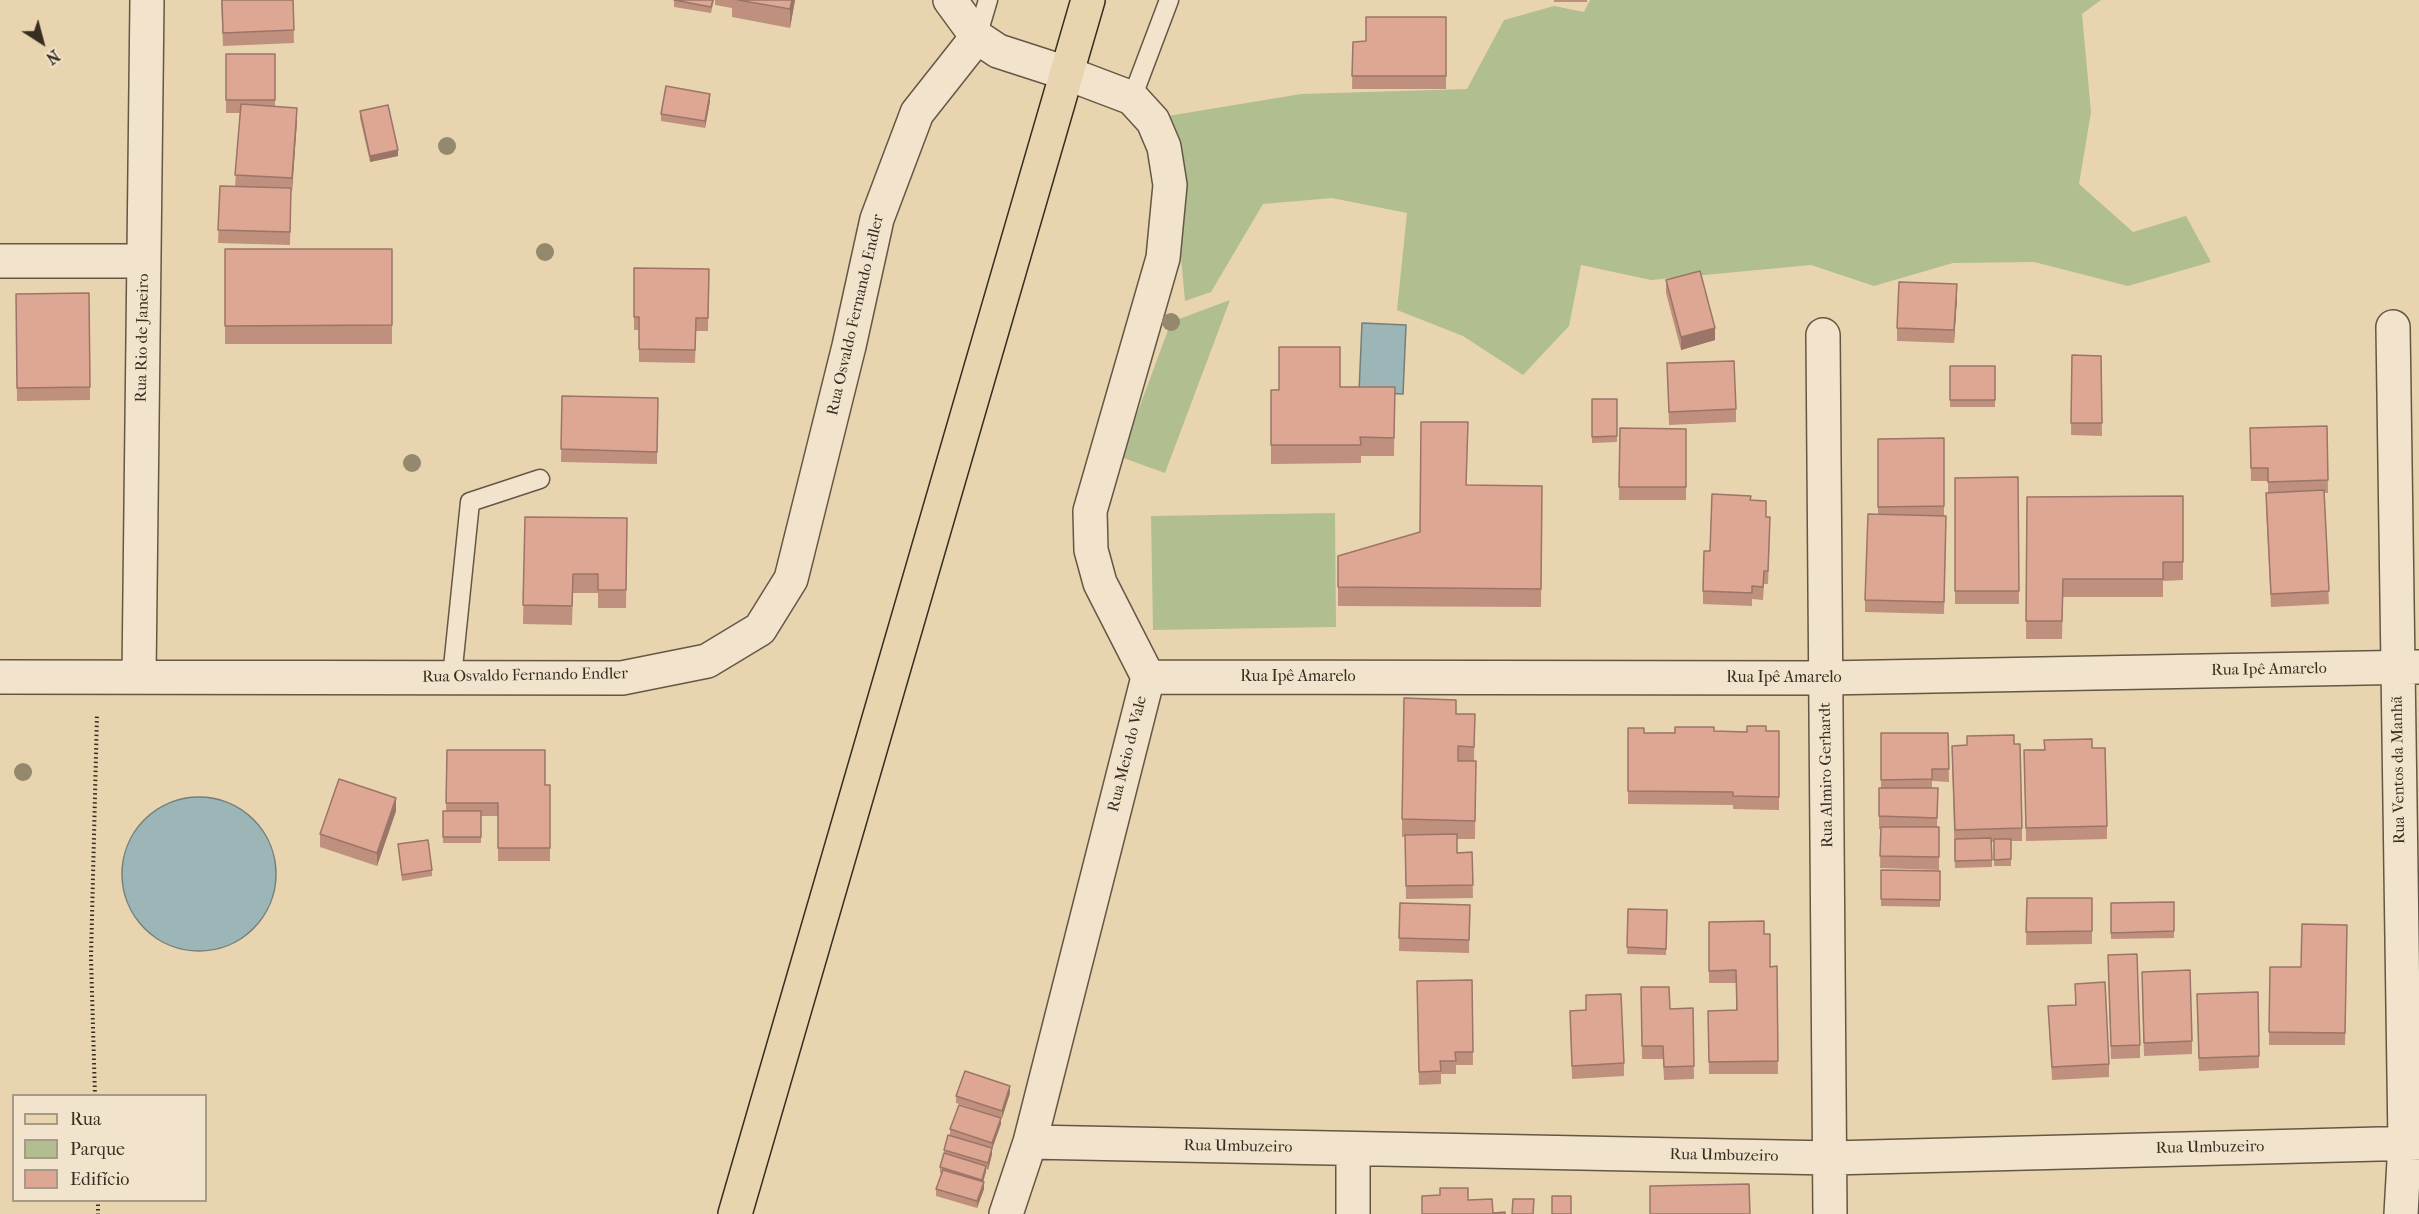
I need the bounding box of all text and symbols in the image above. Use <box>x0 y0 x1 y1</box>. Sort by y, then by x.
north arrow <box>12 12 72 72</box>
text: N <box>42 46 63 68</box>
street label: Rua Osvaldo Fernando Endler <box>824 213 888 417</box>
street label: Rua Rio de Janeiro <box>132 273 154 403</box>
street label: Rua Ipê Amarelo <box>2211 659 2327 681</box>
street label: Rua Osvaldo Fernando Endler <box>422 665 628 687</box>
street label: Rua Ipê Amarelo <box>1240 667 1356 687</box>
street label: Rua Ipê Amarelo <box>1726 668 1842 688</box>
street label: Rua Meio do Vale <box>1104 694 1152 814</box>
street label: Rua Ventos da Manhã <box>2388 696 2410 844</box>
street label: Rua Almiro Gerhardt <box>1816 702 1838 848</box>
legend <box>12 1094 207 1202</box>
text: Rua <box>70 1109 101 1130</box>
street label: Rua Umbuzeiro <box>1183 1136 1293 1158</box>
street label: Rua Umbuzeiro <box>2155 1137 2265 1159</box>
text: Parque <box>70 1139 125 1160</box>
street label: Rua Umbuzeiro <box>1669 1145 1779 1167</box>
text: Edifício <box>70 1169 129 1190</box>

